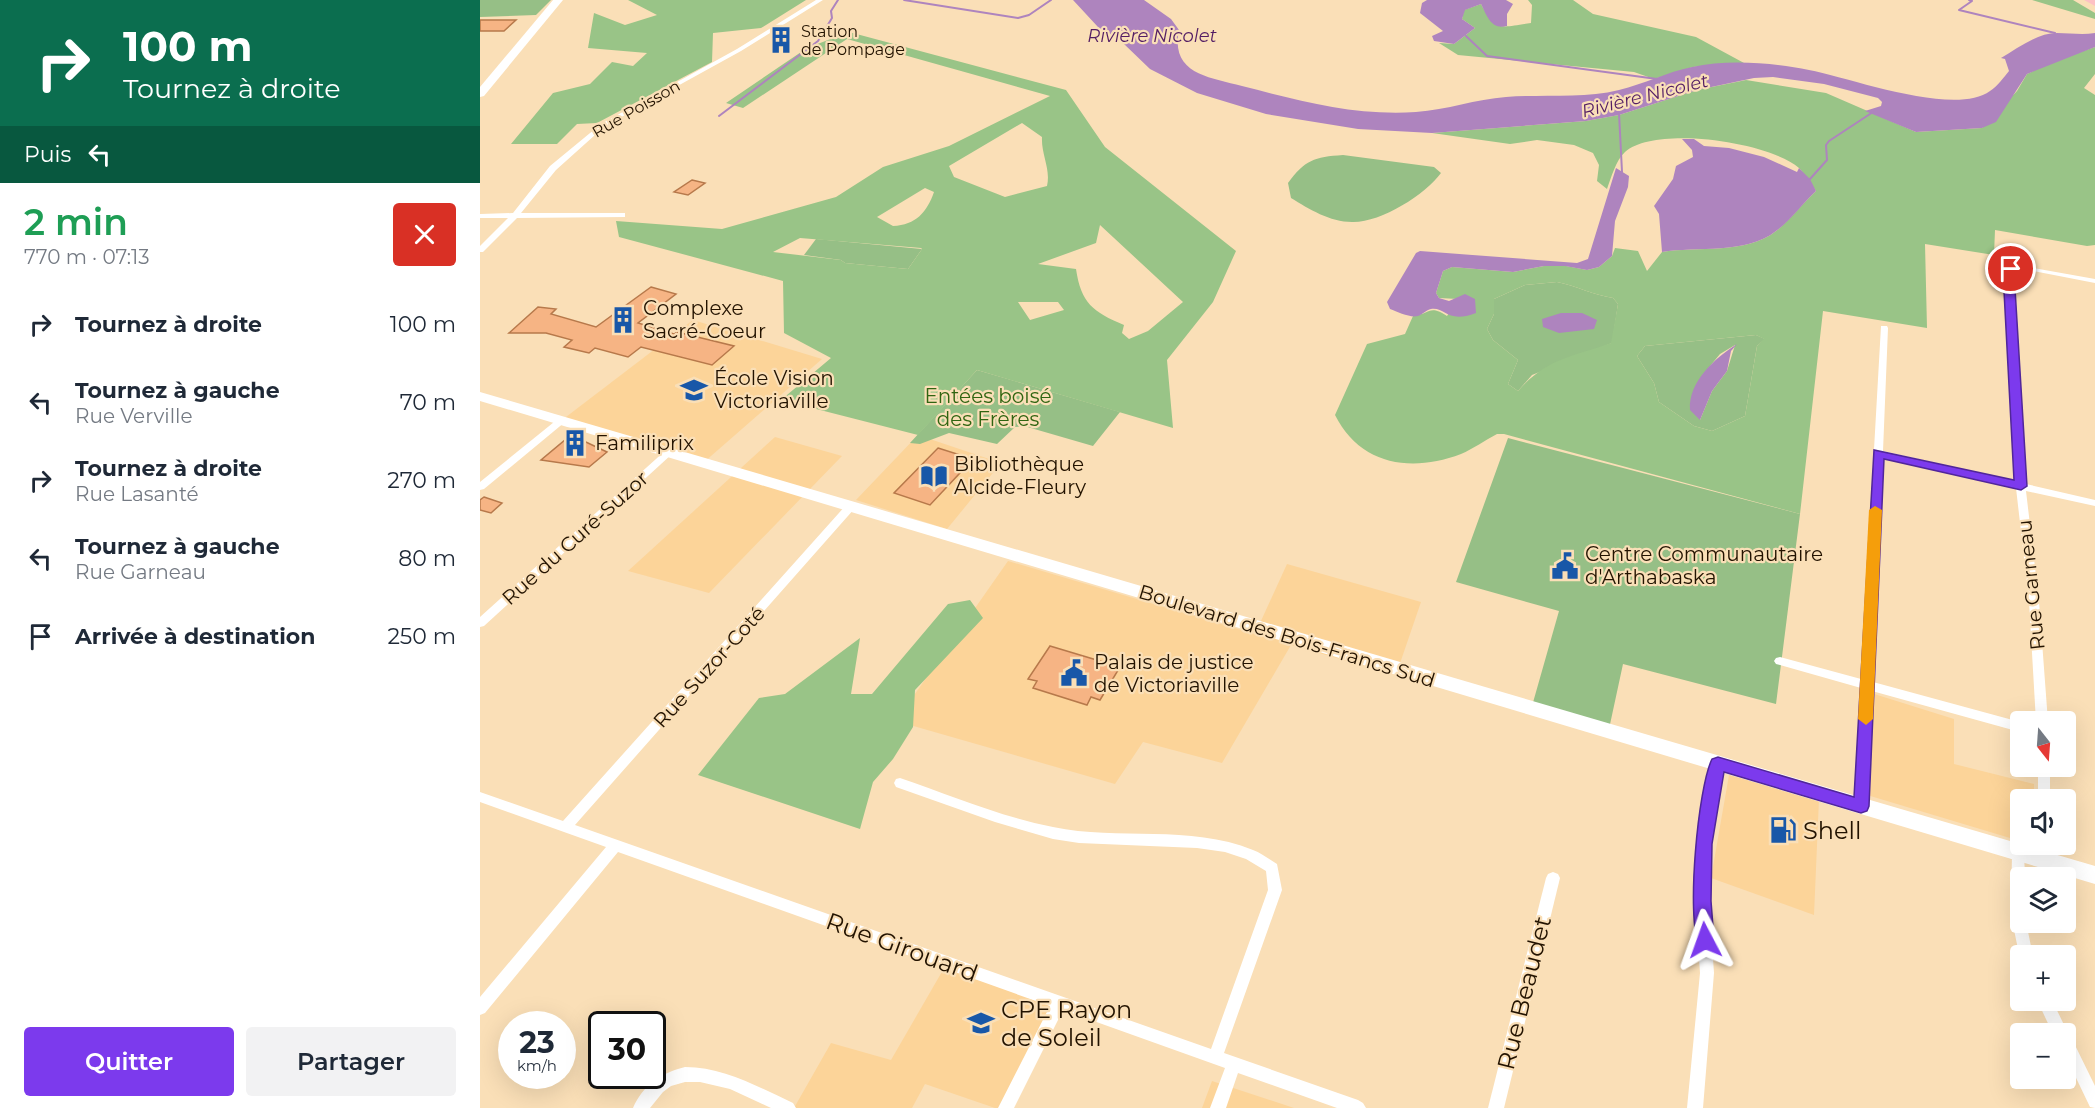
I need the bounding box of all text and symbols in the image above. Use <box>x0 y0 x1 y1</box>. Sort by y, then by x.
text: 100 m <box>123 20 252 72</box>
place label: Station de Pompage <box>801 22 905 59</box>
icon: right <box>24 24 102 102</box>
building icon: Station de Pompage <box>766 25 796 55</box>
water label: Rivière Nicolet <box>1087 25 1218 47</box>
water label: Rivière Nicolet <box>1579 69 1711 122</box>
text: Tournez à droite <box>123 72 341 105</box>
street label: Rue Poisson <box>589 76 683 142</box>
icon: left <box>83 138 116 171</box>
text: Puis <box>24 141 71 168</box>
text: 2 min <box>24 200 128 244</box>
button: close <box>393 203 456 266</box>
pin <box>1985 243 2036 294</box>
text: 770 m · 07:13 <box>24 245 150 269</box>
icon: arrive <box>1994 252 2027 285</box>
place label: Complexe Sacré-Coeur <box>643 296 766 343</box>
building icon: Complexe Sacré-Coeur <box>608 305 638 335</box>
icon: right <box>24 308 57 341</box>
text: Tournez à droite <box>75 311 262 338</box>
text: 100 m <box>390 311 456 338</box>
place label: École Vision Victoriaville <box>714 366 834 413</box>
school or university icon: École Vision Victoriaville <box>679 375 709 405</box>
text: Tournez à gauche <box>75 377 280 404</box>
park label: Entées boisé des Frères <box>924 384 1052 431</box>
icon: left <box>24 386 57 419</box>
text: 70 m <box>400 389 456 416</box>
text: Rue Verville <box>75 404 193 428</box>
building icon: Familiprix <box>560 428 590 458</box>
place label: Familiprix <box>595 431 694 455</box>
place label: Bibliothèque Alcide-Fleury <box>954 452 1086 499</box>
text: Tournez à droite <box>75 455 262 482</box>
library icon: Bibliothèque Alcide-Fleury <box>919 461 949 491</box>
icon: right <box>24 464 57 497</box>
street label: Rue du Curé-Suzor <box>497 466 653 610</box>
text: 270 m <box>387 467 456 494</box>
text: Rue Lasanté <box>75 482 199 506</box>
street label: Rue Garneau <box>2012 519 2050 651</box>
text: Tournez à gauche <box>75 533 280 560</box>
icon: left <box>24 542 57 575</box>
place label: Centre Communautaire d'Arthabaska <box>1585 542 1823 589</box>
text: 80 m <box>398 545 456 572</box>
public building icon: Centre Communautaire d'Arthabaska <box>1550 551 1580 581</box>
text: Rue Garneau <box>75 560 206 584</box>
street label: Boulevard des Bois-Francs Sud <box>1136 579 1438 693</box>
street label: Rue Suzor-Coté <box>648 601 770 733</box>
icon: arrive <box>24 620 57 653</box>
text: Arrivée à destination <box>75 623 315 650</box>
text: 250 m <box>387 623 456 650</box>
place label: Palais de justice de Victoriaville <box>1094 650 1254 697</box>
public building icon: Palais de justice de Victoriaville <box>1059 658 1089 688</box>
north arrow <box>2010 711 2076 777</box>
map controls <box>2010 711 2076 1089</box>
button: sound <box>2010 789 2076 855</box>
fuel station icon: Shell <box>1768 815 1798 845</box>
place label: Shell <box>1803 816 1861 845</box>
button: layers <box>2010 867 2076 933</box>
street label: Rue Girouard <box>822 906 982 988</box>
position arrow <box>1673 908 1737 972</box>
street label: Rue Beaudet <box>1491 913 1557 1073</box>
button: + <box>2010 945 2076 1011</box>
place label: CPE Rayon de Soleil <box>1001 995 1132 1052</box>
school or university icon: CPE Rayon de Soleil <box>966 1008 996 1038</box>
speed limit sign: 30 <box>588 1011 666 1089</box>
button: − <box>2010 1023 2076 1089</box>
text: 23 <box>519 1024 555 1061</box>
button: Quitter <box>24 1027 234 1096</box>
button: Partager <box>246 1027 456 1096</box>
text: km/h <box>517 1056 557 1075</box>

